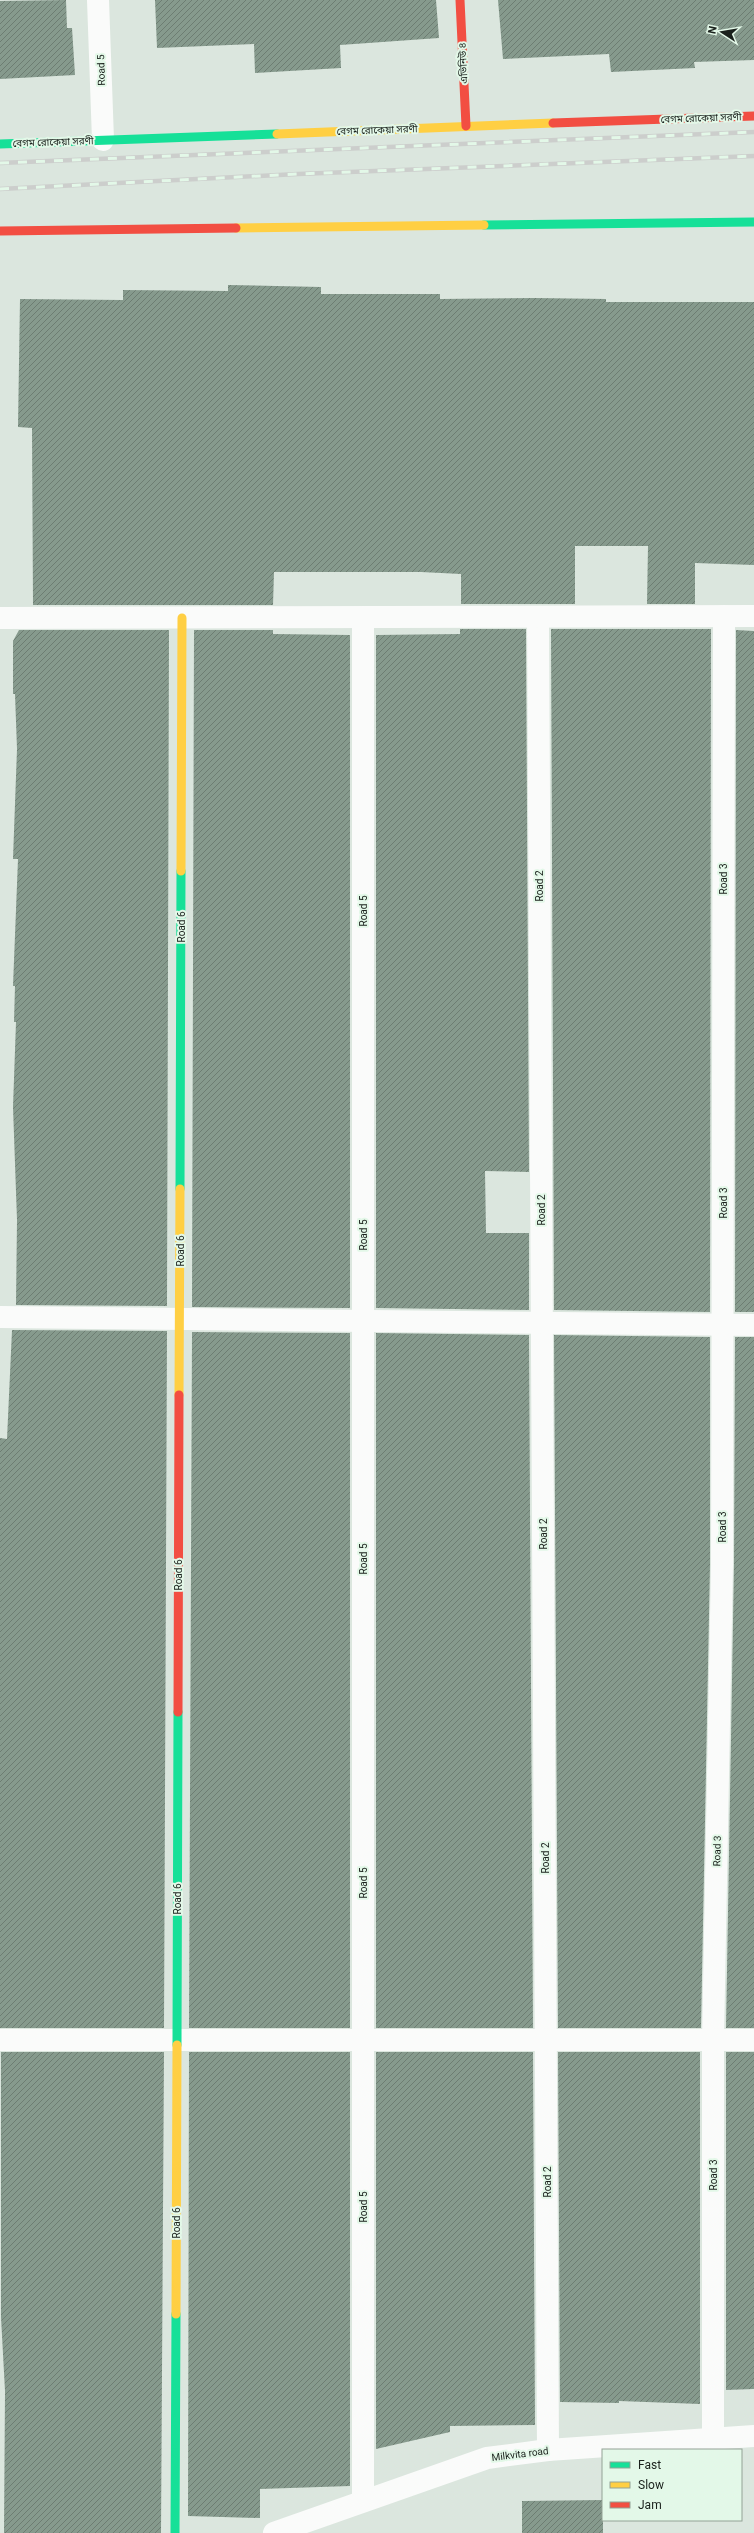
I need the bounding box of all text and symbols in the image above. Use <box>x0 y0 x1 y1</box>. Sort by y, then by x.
north arrow <box>702 12 742 52</box>
text: N <box>706 25 720 35</box>
street label: এভিনিউ ৪ <box>456 42 470 84</box>
street label: Road 5 <box>95 54 107 86</box>
street label: বেগম রোকেয়া সরণী <box>660 111 742 125</box>
street label: বেগম রোকেয়া সরণী <box>336 123 418 137</box>
street label: বেগম রোকেয়া সরণী <box>12 135 94 149</box>
street label: Road 3 <box>718 863 729 895</box>
street label: Road 2 <box>534 870 545 902</box>
street label: Road 5 <box>358 895 369 927</box>
street label: Road 6 <box>176 911 187 943</box>
street label: Road 3 <box>718 1187 729 1219</box>
street label: Road 2 <box>536 1194 547 1226</box>
street label: Road 5 <box>358 1219 369 1251</box>
street label: Road 6 <box>175 1235 186 1267</box>
street label: Road 3 <box>717 1511 728 1543</box>
street label: Road 2 <box>538 1518 549 1550</box>
street label: Road 5 <box>358 1543 369 1575</box>
street label: Road 6 <box>173 1559 184 1591</box>
street label: Road 3 <box>711 1835 723 1867</box>
street label: Road 2 <box>540 1842 551 1874</box>
street label: Road 5 <box>358 1867 369 1899</box>
street label: Road 6 <box>172 1883 183 1915</box>
street label: Road 3 <box>708 2159 719 2191</box>
street label: Road 2 <box>542 2166 553 2198</box>
street label: Road 5 <box>358 2191 369 2223</box>
street label: Road 6 <box>171 2207 182 2239</box>
street label: Milkvita road <box>491 2445 549 2463</box>
legend <box>602 2449 742 2521</box>
text: Fast <box>638 2458 661 2472</box>
text: Slow <box>638 2478 664 2492</box>
text: Jam <box>638 2498 662 2512</box>

